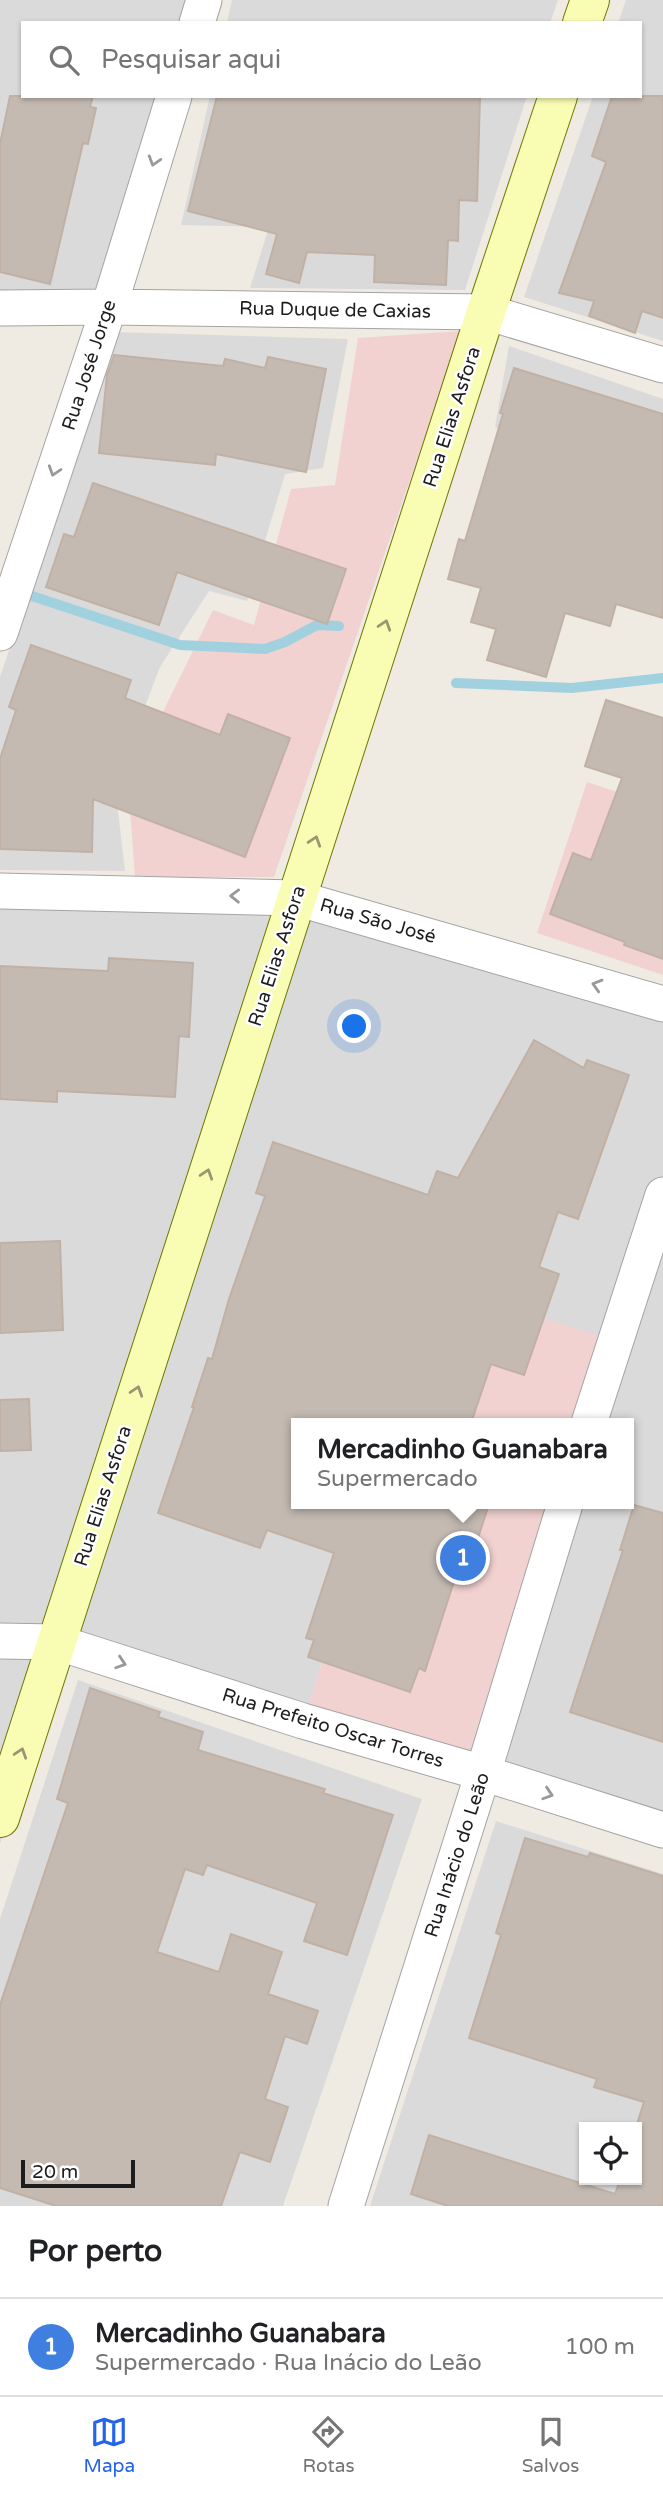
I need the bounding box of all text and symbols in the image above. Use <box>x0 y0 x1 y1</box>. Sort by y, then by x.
search box <box>21 21 642 98</box>
icon: search <box>45 41 83 79</box>
text: Pesquisar aqui <box>101 44 281 75</box>
one-way arrow <box>148 155 162 167</box>
street label: Rua José Jorge <box>58 297 120 433</box>
street label: Rua Duque de Caxias <box>239 297 431 323</box>
street label: Rua Elias Asfora <box>419 344 485 490</box>
one-way arrow <box>48 464 62 477</box>
one-way arrow <box>377 619 391 631</box>
one-way arrow <box>306 835 321 847</box>
street label: Rua Elias Asfora <box>244 883 310 1029</box>
one-way arrow <box>230 889 241 904</box>
street label: Rua São José <box>317 894 439 948</box>
one-way arrow <box>592 979 604 994</box>
your location <box>337 1009 371 1043</box>
one-way arrow <box>199 1168 213 1181</box>
one-way arrow <box>129 1385 143 1397</box>
popup <box>291 1418 634 1509</box>
street label: Rua Elias Asfora <box>70 1423 136 1569</box>
text: Mercadinho Guanabara <box>317 1434 608 1465</box>
text: Supermercado <box>317 1465 478 1493</box>
pin: 1 <box>440 1532 486 1584</box>
one-way arrow <box>114 1655 127 1669</box>
street label: Rua Prefeito Oscar Torres <box>220 1684 446 1772</box>
one-way arrow <box>12 1747 27 1759</box>
street label: Rua Inácio do Leão <box>420 1770 494 1940</box>
one-way arrow <box>542 1785 554 1800</box>
map controls <box>579 2122 642 2185</box>
button: locate <box>579 2122 642 2185</box>
scale bar <box>21 2157 135 2189</box>
text: 20 m <box>32 2161 78 2183</box>
text: Por perto <box>28 2233 162 2270</box>
text: Mercadinho Guanabara <box>95 2318 386 2349</box>
text: 1 <box>44 2333 58 2361</box>
text: 100 m <box>565 2333 635 2361</box>
text: Supermercado · Rua Inácio do Leão <box>95 2349 482 2377</box>
tab: Mapa <box>84 2413 135 2477</box>
tab: Rotas <box>302 2413 355 2477</box>
tab: Salvos <box>522 2413 579 2477</box>

